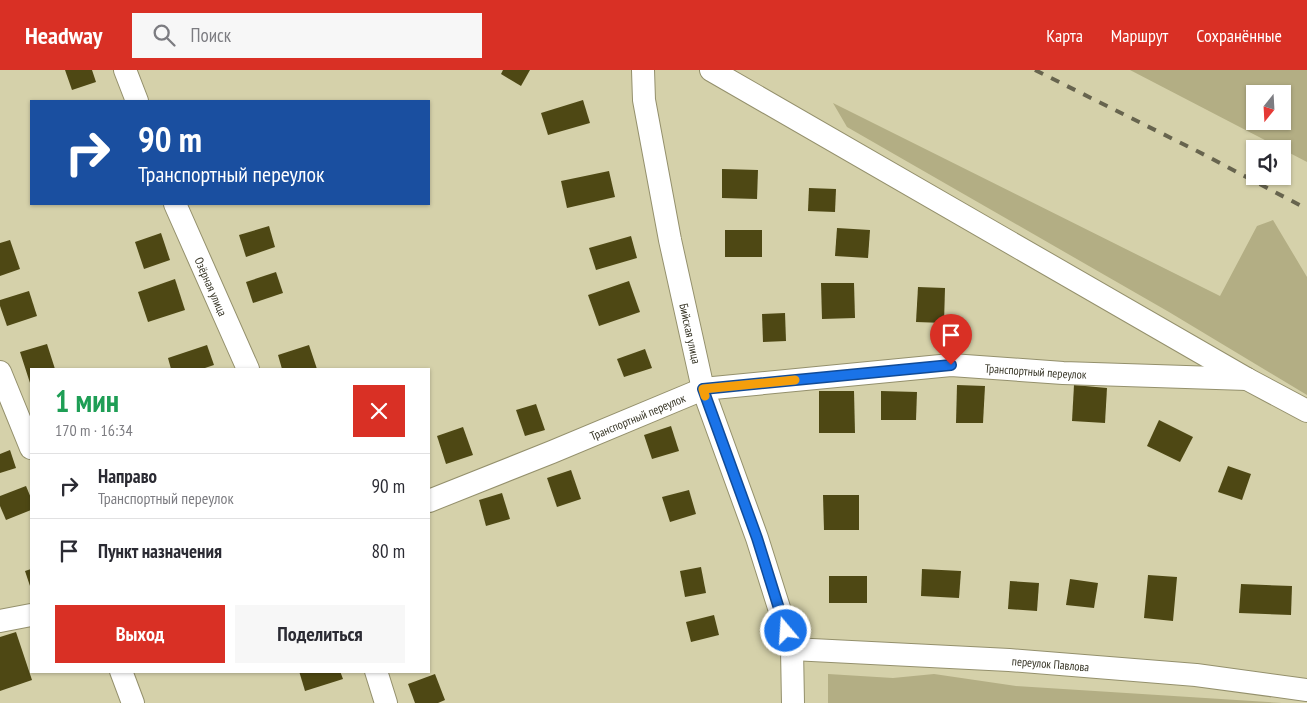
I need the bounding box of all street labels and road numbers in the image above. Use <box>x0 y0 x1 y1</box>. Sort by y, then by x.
street label: Озёрная улица <box>192 255 231 318</box>
street label: Бийская улица <box>677 302 705 365</box>
street label: Транспортный переулок <box>984 360 1087 381</box>
street label: Транспортный переулок <box>588 390 688 443</box>
street label: переулок Павлова <box>1011 653 1090 674</box>

